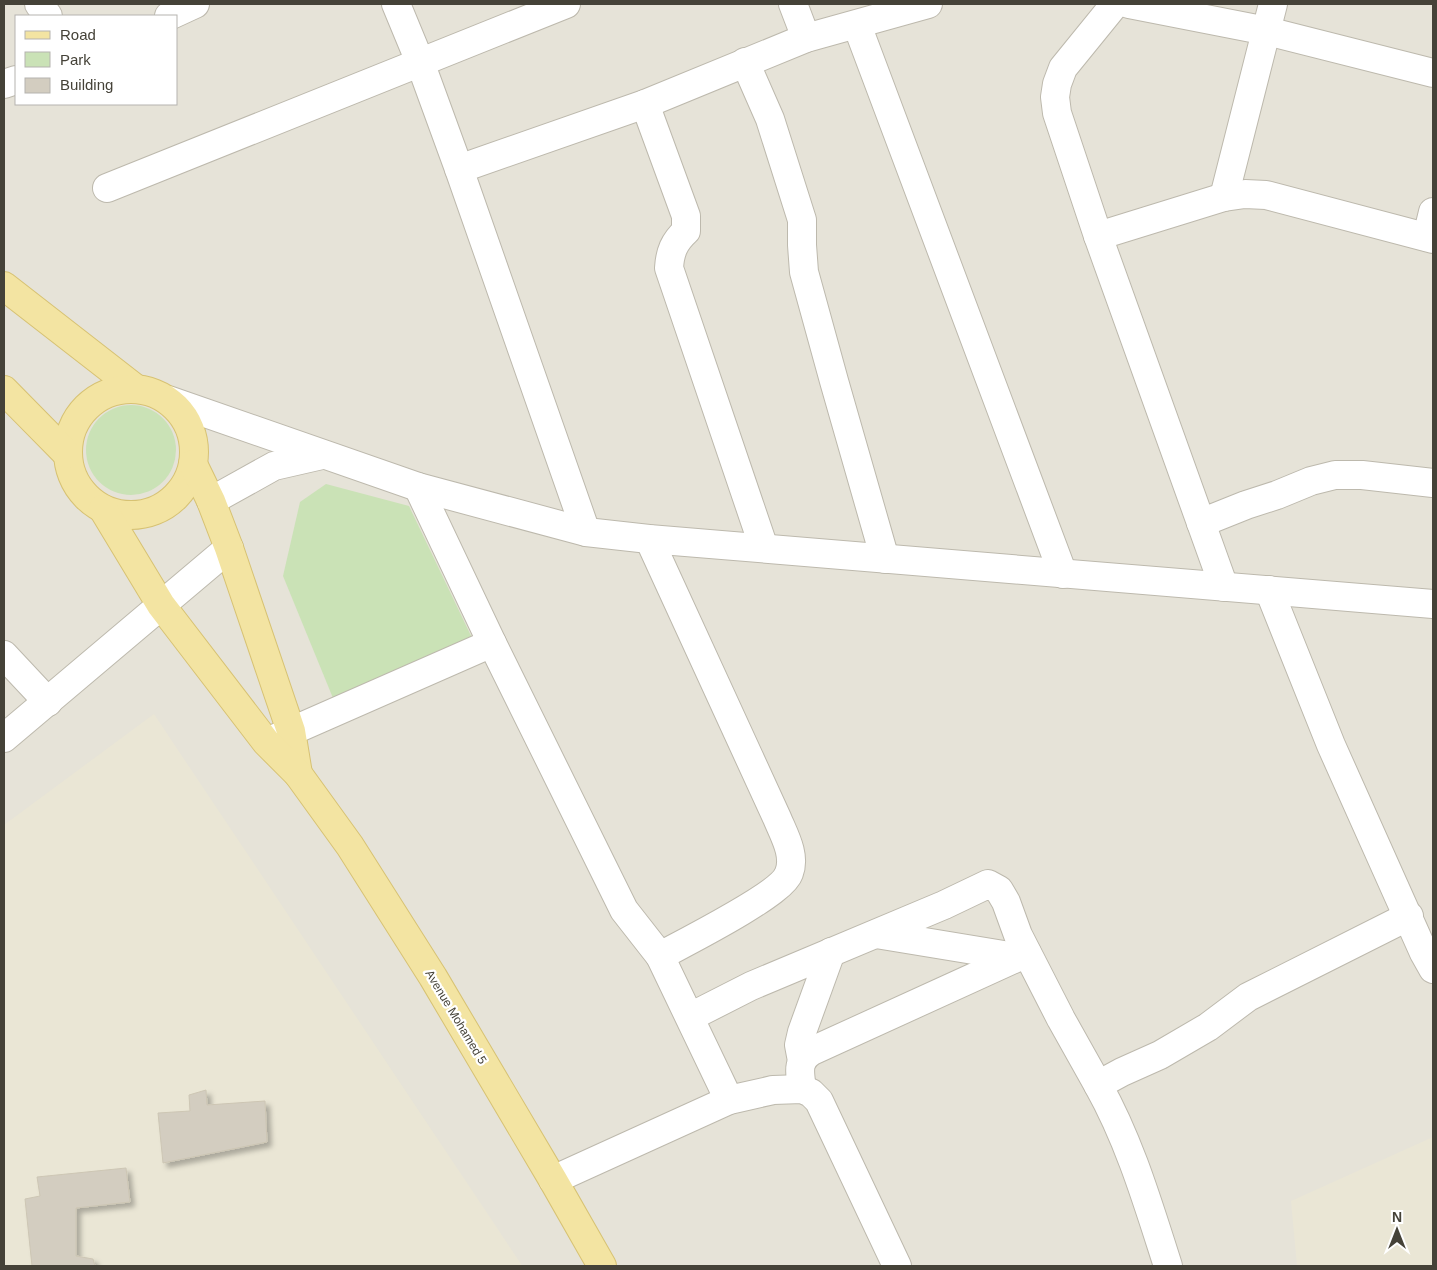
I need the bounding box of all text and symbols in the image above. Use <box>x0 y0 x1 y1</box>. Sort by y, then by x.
legend <box>15 15 178 105</box>
text: Road <box>60 26 96 43</box>
text: Park <box>60 51 91 68</box>
text: Building <box>60 76 113 93</box>
street label: Avenue Mohamed 5 <box>422 967 490 1067</box>
north arrow <box>1372 1205 1422 1255</box>
text: N <box>1392 1209 1402 1225</box>

